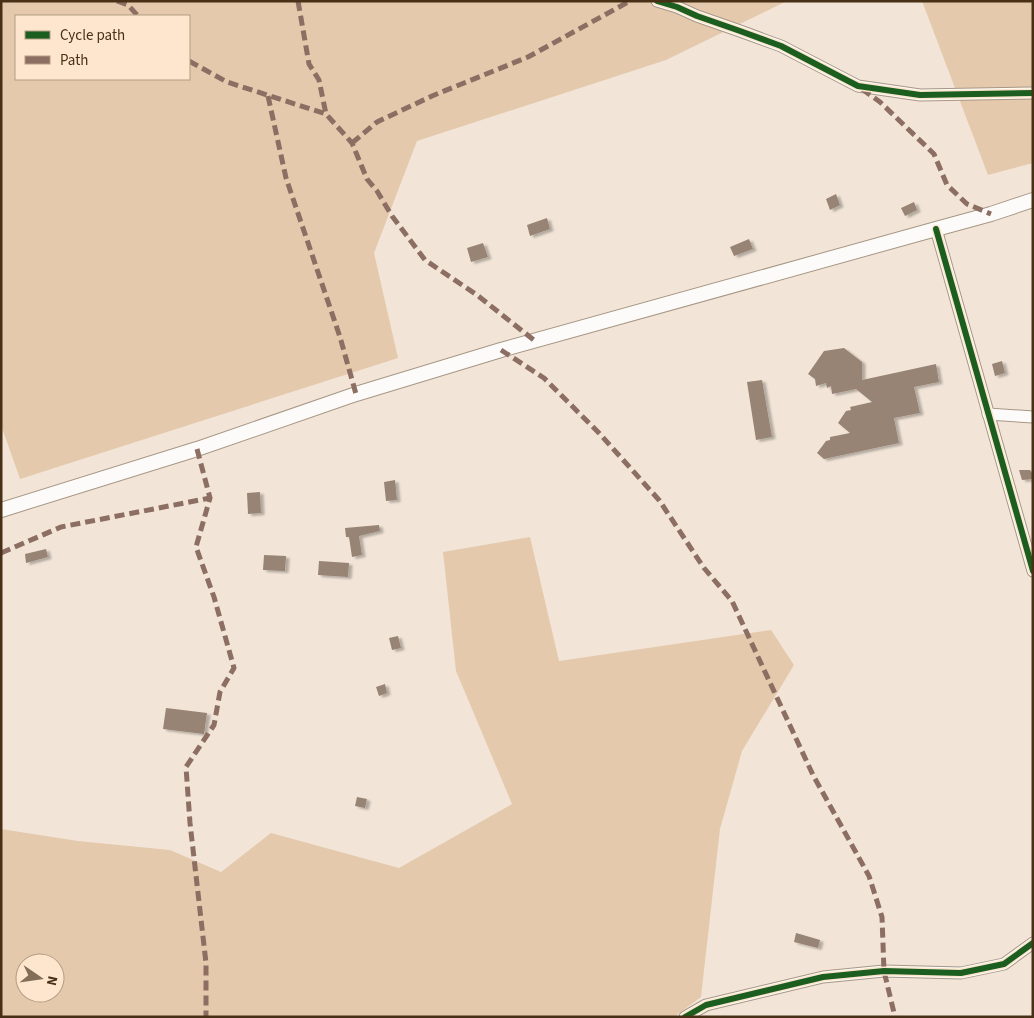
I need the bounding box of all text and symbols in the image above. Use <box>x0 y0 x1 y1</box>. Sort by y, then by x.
legend <box>15 15 190 80</box>
text: Cycle path <box>60 25 125 46</box>
text: Path <box>60 50 88 71</box>
north arrow <box>15 953 65 1003</box>
text: N <box>41 974 62 987</box>

